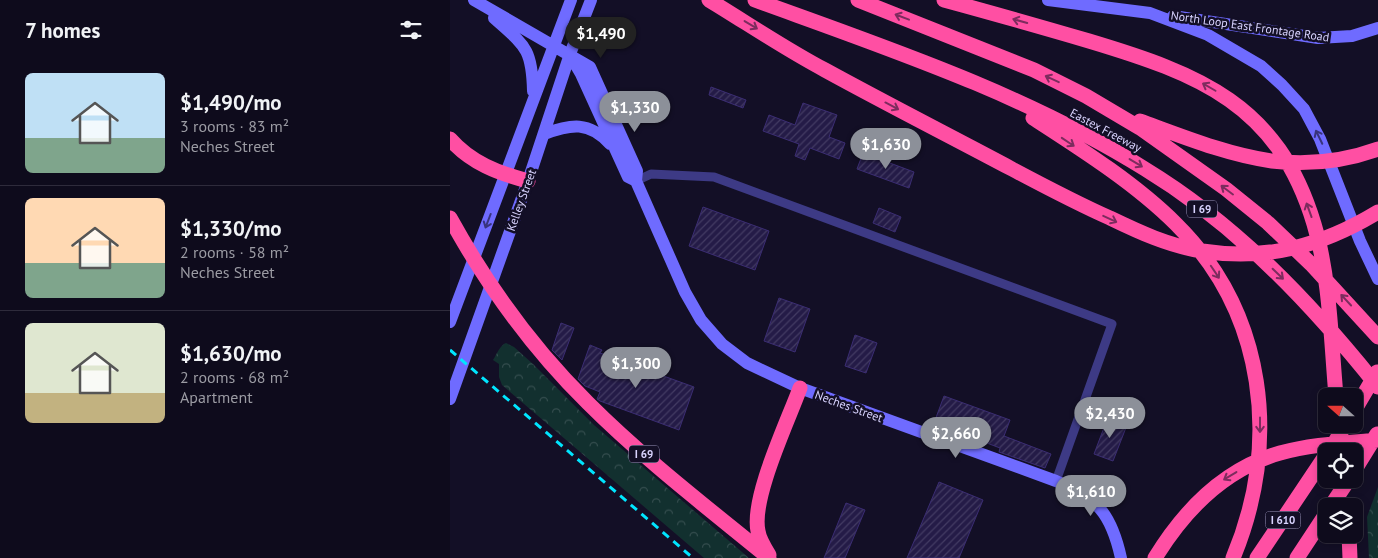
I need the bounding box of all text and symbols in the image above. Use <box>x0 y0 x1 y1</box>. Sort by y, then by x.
street label: North Loop East Frontage Road <box>1170 7 1330 45</box>
one-way arrow <box>895 12 910 21</box>
icon: filters <box>397 16 425 44</box>
one-way arrow <box>1012 16 1028 26</box>
text: 7 homes <box>25 17 100 44</box>
pin: $1,490 <box>560 17 642 59</box>
one-way arrow <box>743 21 757 31</box>
text: $1,490 <box>576 23 626 43</box>
one-way arrow <box>1045 73 1060 83</box>
one-way arrow <box>1202 82 1217 92</box>
text: $1,490/mo <box>180 89 282 116</box>
pin: $1,330 <box>594 90 676 133</box>
icon: home <box>65 93 125 153</box>
text: $1,330 <box>610 97 660 117</box>
one-way arrow <box>884 101 899 111</box>
street label: Eastex Freeway <box>1068 105 1145 155</box>
text: 3 rooms · 83 m² <box>180 116 289 136</box>
pin: $1,630 <box>845 128 927 170</box>
one-way arrow <box>1314 130 1323 145</box>
text: $1,630 <box>861 134 911 154</box>
text: Neches Street <box>180 136 275 156</box>
one-way arrow <box>1061 137 1075 147</box>
one-way arrow <box>1129 159 1143 169</box>
street label: Kelley Street <box>503 167 539 233</box>
one-way arrow <box>1221 184 1234 195</box>
road number: I 69 <box>1187 200 1217 218</box>
one-way arrow <box>1304 203 1313 218</box>
one-way arrow <box>483 213 492 228</box>
one-way arrow <box>1102 214 1117 224</box>
text: $1,330/mo <box>180 215 282 242</box>
icon: home <box>65 218 125 278</box>
text: 2 rooms · 58 m² <box>180 242 289 262</box>
text: Neches Street <box>180 262 275 282</box>
one-way arrow <box>1210 264 1220 278</box>
one-way arrow <box>1271 268 1284 280</box>
one-way arrow <box>1340 294 1352 307</box>
text: $1,630/mo <box>180 340 282 367</box>
icon: home <box>65 343 125 403</box>
pin: $1,300 <box>595 346 677 389</box>
text: $1,300 <box>611 353 661 373</box>
text: 2 rooms · 68 m² <box>180 367 289 387</box>
text: Apartment <box>180 387 253 407</box>
street label: Neches Street <box>813 387 885 425</box>
north arrow <box>1318 388 1362 432</box>
map controls <box>1318 388 1363 543</box>
pin: $2,430 <box>1069 396 1151 439</box>
text: $2,430 <box>1085 403 1135 423</box>
pin: $2,660 <box>915 416 997 459</box>
one-way arrow <box>1255 416 1265 433</box>
text: $2,660 <box>931 423 981 443</box>
button: locate <box>1318 443 1363 488</box>
road number: I 69 <box>629 446 659 462</box>
one-way arrow <box>1224 471 1238 481</box>
pin: $1,610 <box>1050 474 1132 517</box>
text: $1,610 <box>1066 481 1116 501</box>
button: layers <box>1318 498 1363 543</box>
road number: I 610 <box>1266 512 1300 528</box>

